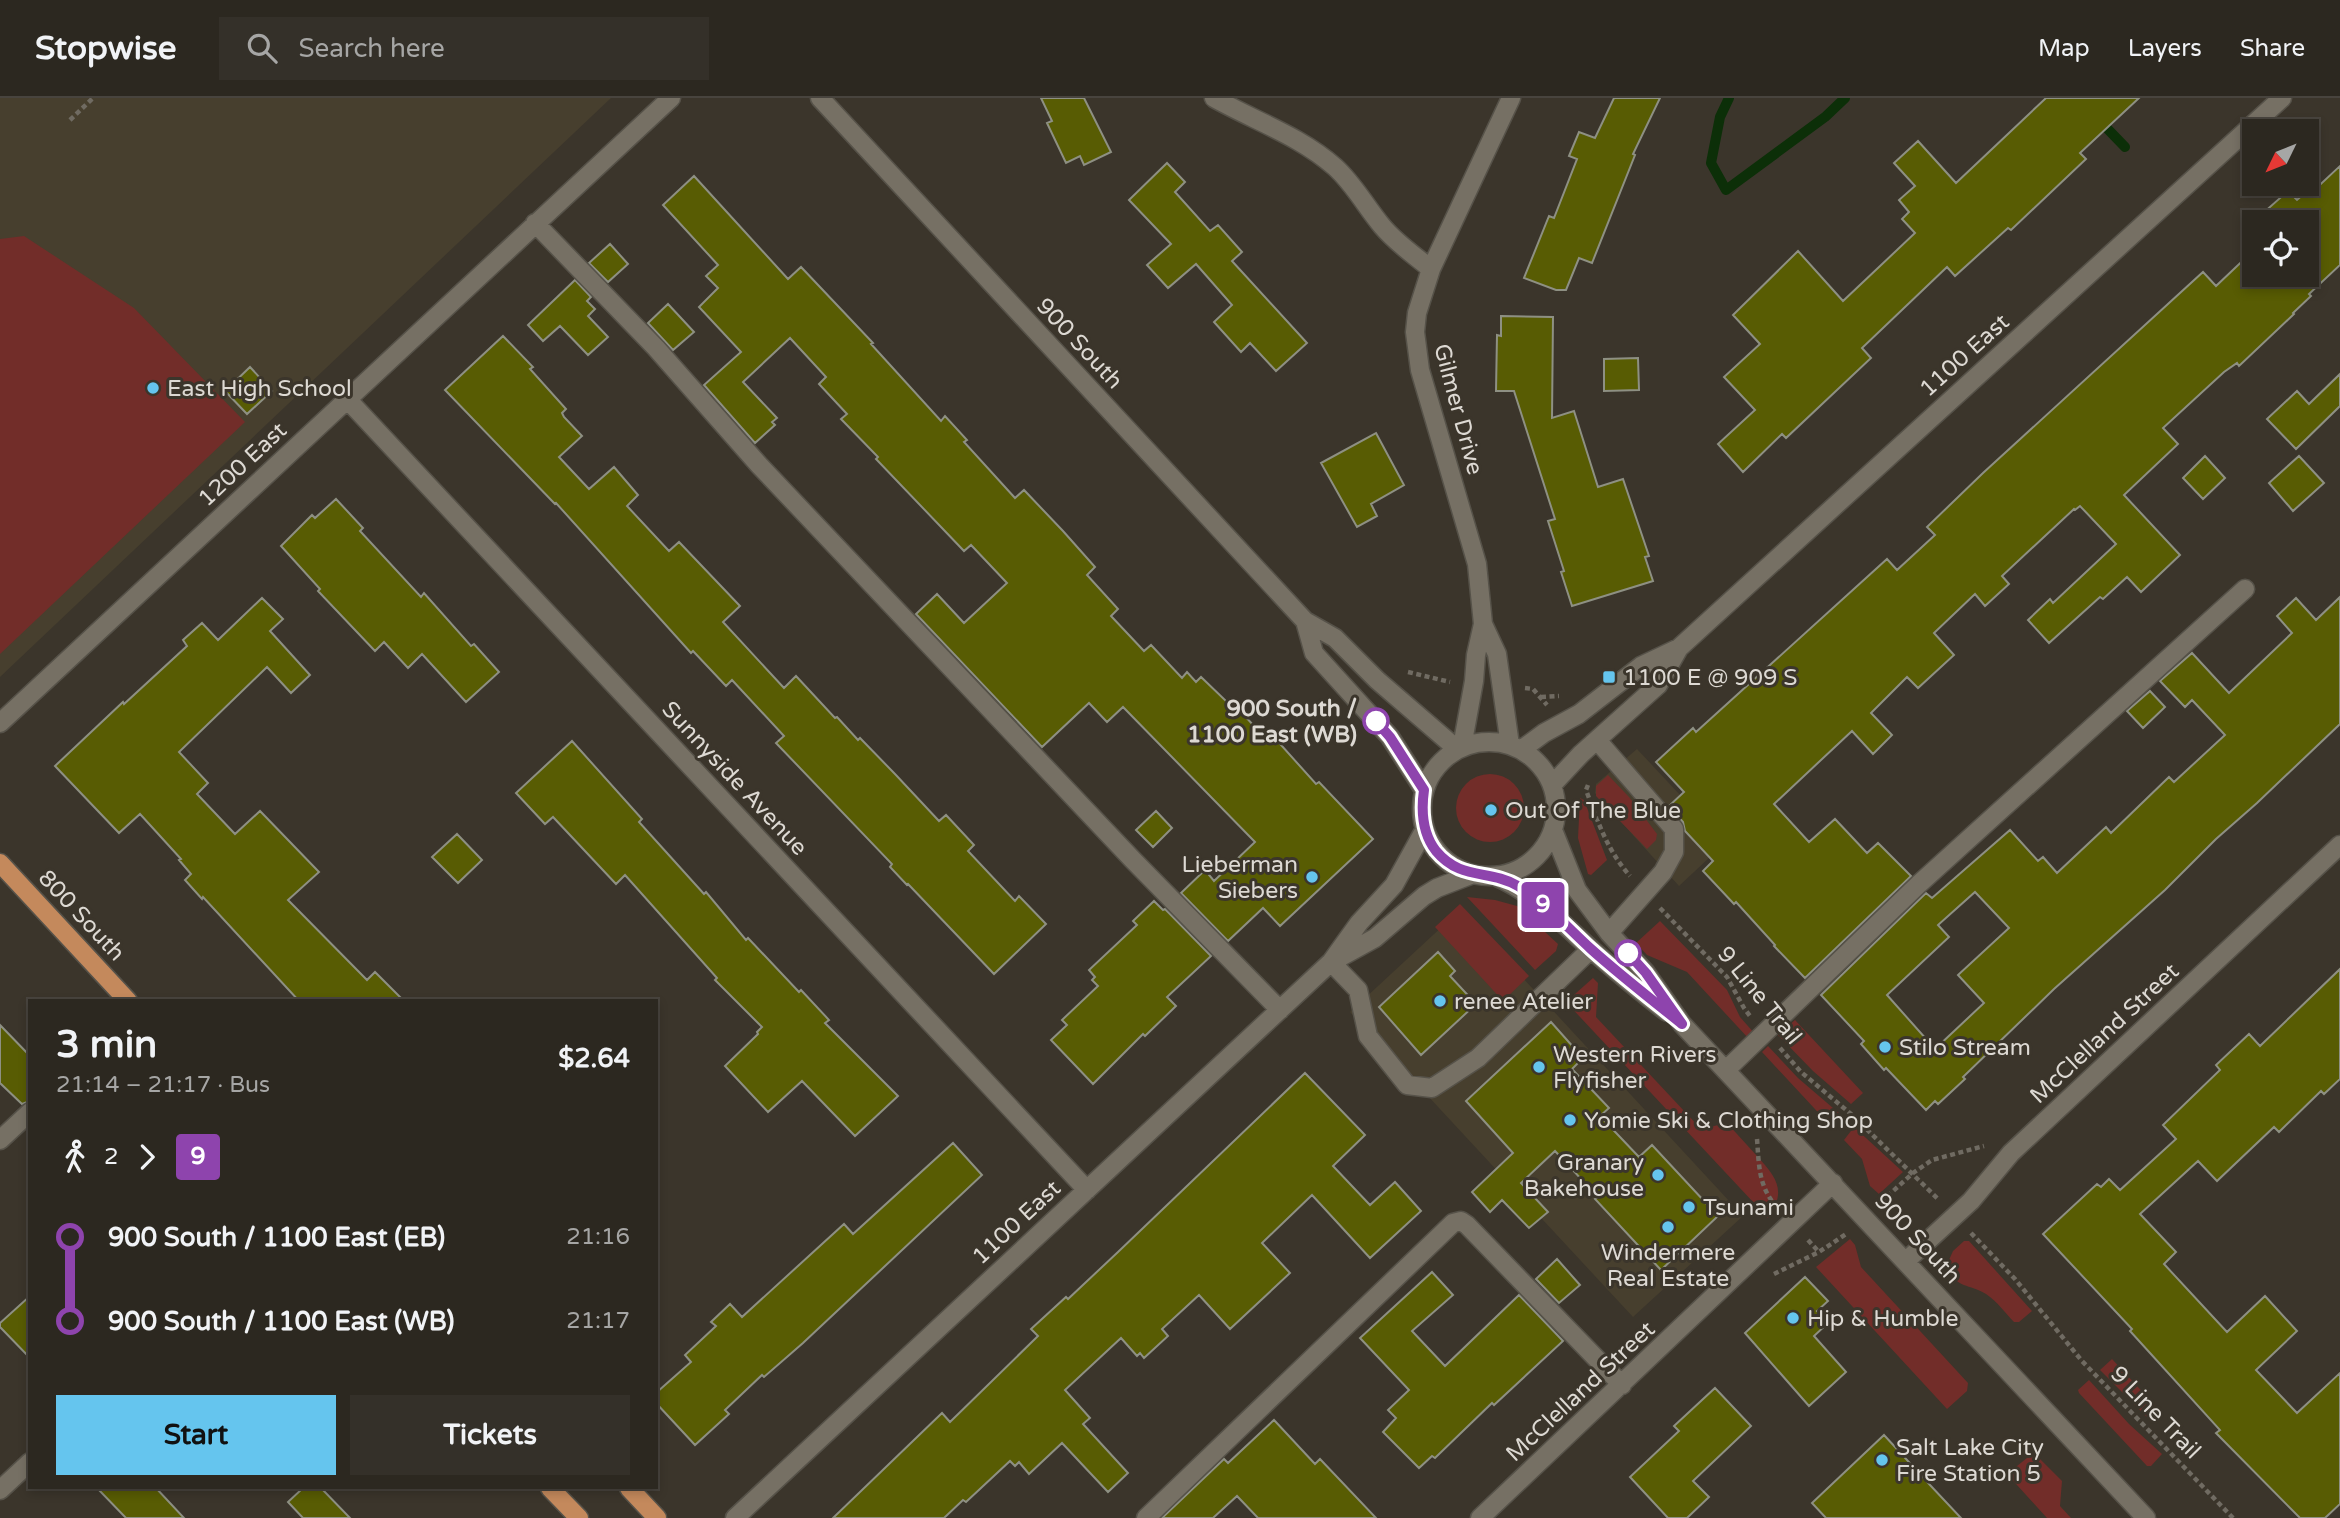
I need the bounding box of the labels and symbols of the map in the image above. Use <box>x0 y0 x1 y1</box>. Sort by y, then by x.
north arrow <box>2242 119 2319 196</box>
street label: 900 South <box>1030 292 1128 395</box>
street label: 1100 East <box>1914 308 2015 403</box>
street label: Gilmer Drive <box>1427 341 1489 478</box>
place label: East High School <box>167 375 352 403</box>
marker: East High School <box>145 380 161 396</box>
street label: 1200 East <box>193 417 293 513</box>
place label: 1100 E @ 909 S <box>1623 664 1798 692</box>
marker: 1100 E @ 909 S <box>1601 669 1617 685</box>
place label: 900 South / 1100 East (WB) <box>1187 695 1357 749</box>
street label: Sunnyside Avenue <box>656 696 813 862</box>
marker: 900 South / 1100 East (WB) <box>1363 708 1389 734</box>
place label: Out Of The Blue <box>1505 797 1681 825</box>
marker: Out Of The Blue <box>1483 802 1499 818</box>
place label: Lieberman Siebers <box>1182 851 1298 905</box>
street label: 800 South <box>32 864 130 967</box>
marker: Lieberman Siebers <box>1304 869 1320 885</box>
line badge: 9 <box>1520 882 1566 928</box>
unlabelled marker <box>1615 940 1641 966</box>
street label: 9 Line Trail <box>1711 941 1807 1050</box>
street label: McClelland Street <box>2024 957 2185 1110</box>
place label: renee Atelier <box>1454 988 1593 1016</box>
marker: renee Atelier <box>1432 993 1448 1009</box>
place label: Stilo Stream <box>1899 1034 2031 1062</box>
marker: Stilo Stream <box>1877 1039 1893 1055</box>
place label: Western Rivers Flyfisher <box>1553 1041 1717 1095</box>
marker: Western Rivers Flyfisher <box>1531 1059 1547 1075</box>
place label: Yomie Ski & Clothing Shop <box>1584 1107 1873 1135</box>
marker: Yomie Ski & Clothing Shop <box>1562 1112 1578 1128</box>
place label: Granary Bakehouse <box>1524 1149 1644 1203</box>
marker: Granary Bakehouse <box>1650 1167 1666 1183</box>
street label: 1100 East <box>967 1175 1067 1271</box>
street label: 900 South <box>1868 1187 1966 1290</box>
place label: Tsunami <box>1703 1194 1794 1222</box>
marker: Tsunami <box>1681 1199 1697 1215</box>
marker: Windermere Real Estate <box>1660 1219 1676 1235</box>
place label: Windermere Real Estate <box>1601 1239 1735 1293</box>
place label: Hip & Humble <box>1807 1305 1959 1333</box>
marker: Hip & Humble <box>1785 1310 1801 1326</box>
street label: McClelland Street <box>1500 1315 1661 1468</box>
street label: 9 Line Trail <box>2104 1360 2206 1465</box>
place label: Salt Lake City Fire Station 5 <box>1896 1434 2044 1488</box>
marker: Salt Lake City Fire Station 5 <box>1874 1452 1890 1468</box>

